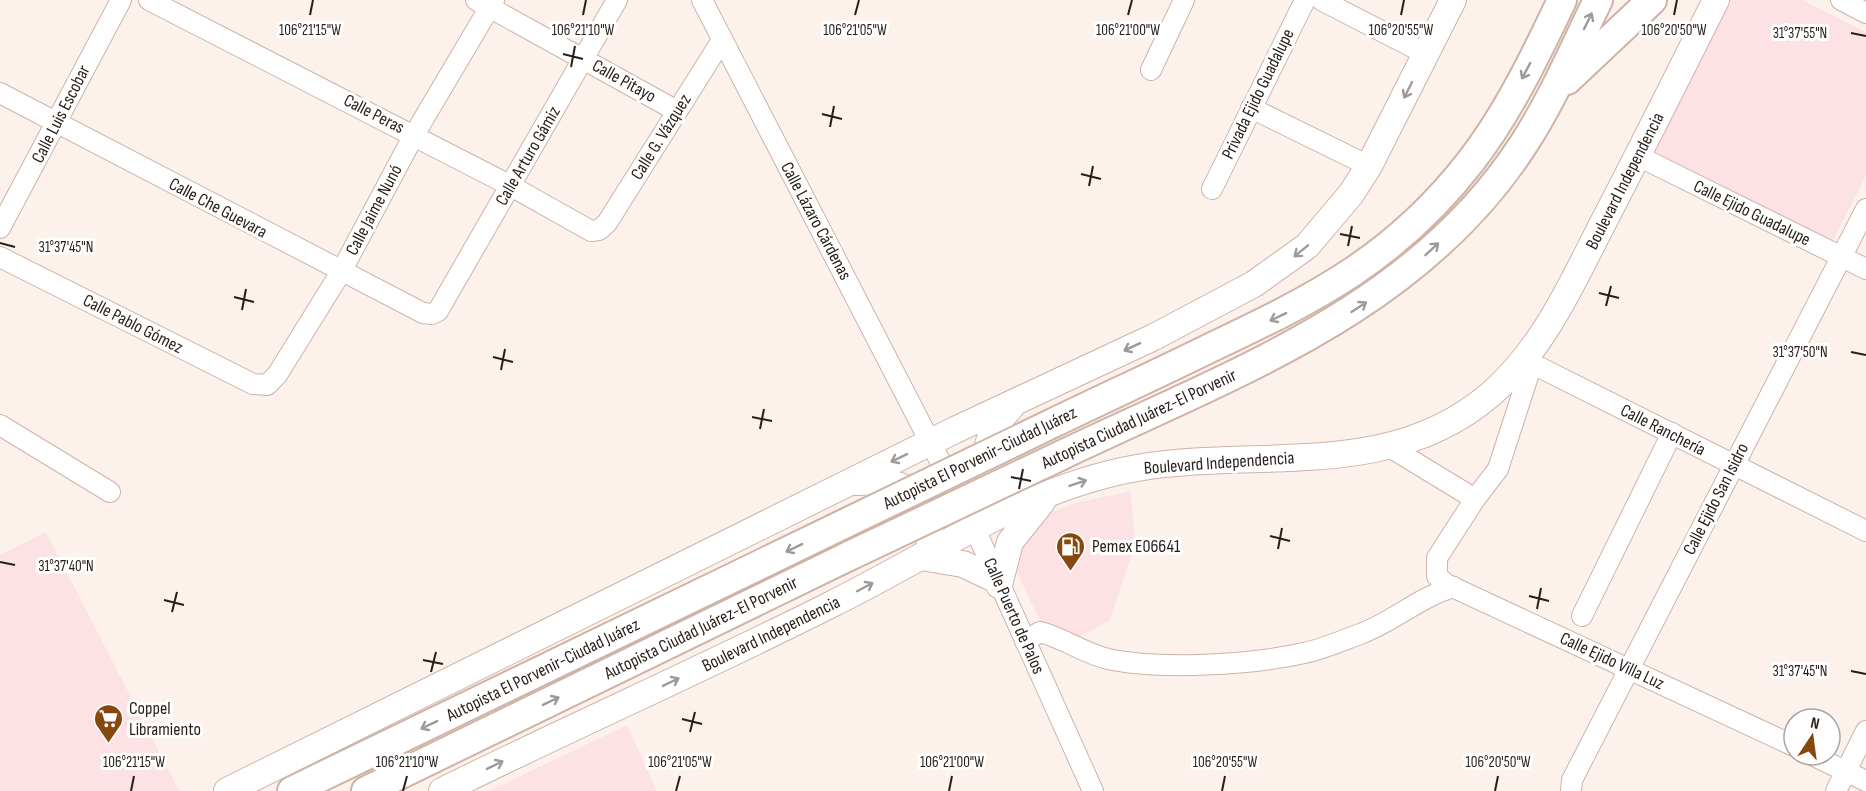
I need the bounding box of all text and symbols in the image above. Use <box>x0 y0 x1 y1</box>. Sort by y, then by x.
one-way arrow <box>1583 12 1594 30</box>
text: 106°21'15"W <box>279 21 341 40</box>
text: 106°21'10"W <box>552 21 615 40</box>
text: 106°21'05"W <box>823 21 887 40</box>
text: 106°21'00"W <box>1096 21 1160 40</box>
text: 106°20'55"W <box>1369 21 1433 40</box>
text: 106°20'50"W <box>1641 21 1707 40</box>
text: 31°37'55"N <box>1773 24 1827 43</box>
street label: Privada Ejido Guadalupe <box>1217 25 1299 163</box>
street label: Calle Pitayo <box>588 55 660 107</box>
street label: Calle Luis Escobar <box>27 62 95 166</box>
one-way arrow <box>1520 62 1532 79</box>
one-way arrow <box>1402 80 1413 98</box>
street label: Calle Peras <box>340 90 408 138</box>
street label: Calle G. Vázquez <box>626 90 696 184</box>
street label: Calle Arturo Gámiz <box>491 102 565 209</box>
street label: Boulevard Independencia <box>1581 109 1669 253</box>
street label: Calle Lázaro Cárdenas <box>776 158 856 284</box>
street label: Calle Jaime Nunó <box>341 161 407 259</box>
street label: Calle Che Guevara <box>165 173 271 243</box>
street label: Calle Ejido Guadalupe <box>1690 176 1814 250</box>
text: 31°37'45"N <box>39 238 93 257</box>
one-way arrow <box>1424 242 1439 256</box>
one-way arrow <box>1293 244 1309 257</box>
street label: Calle Pablo Gómez <box>80 290 187 358</box>
one-way arrow <box>1350 301 1367 313</box>
one-way arrow <box>1270 311 1288 323</box>
one-way arrow <box>1123 342 1141 354</box>
text: 31°37'50"N <box>1772 343 1828 362</box>
street label: Autopista Ciudad Juárez-El Porvenir <box>1037 365 1240 474</box>
street label: Calle Ranchería <box>1617 400 1709 460</box>
street label: Autopista El Porvenir-Ciudad Juárez <box>879 402 1081 514</box>
street label: Calle Ejido San Isidro <box>1679 440 1753 558</box>
street label: Boulevard Independencia <box>1143 447 1295 479</box>
one-way arrow <box>890 452 908 464</box>
one-way arrow <box>1068 476 1087 487</box>
fuel station icon: Pemex E06641 <box>1055 530 1087 572</box>
place label: Pemex E06641 <box>1092 536 1181 557</box>
one-way arrow <box>785 543 803 555</box>
street label: Calle Puerto de Palos <box>979 555 1049 677</box>
text: 31°37'40"N <box>38 557 94 576</box>
street label: Autopista Ciudad Juárez-El Porvenir <box>600 572 801 684</box>
one-way arrow <box>856 581 873 593</box>
street label: Boulevard Independencia <box>699 591 843 676</box>
street label: Autopista El Porvenir-Ciudad Juárez <box>442 614 644 726</box>
street label: Calle Ejido Villa Luz <box>1557 628 1668 695</box>
text: 31°37'45"N <box>1773 662 1827 681</box>
one-way arrow <box>662 675 680 687</box>
one-way arrow <box>541 695 559 707</box>
place label: Coppel Libramiento <box>129 698 201 740</box>
supermarket icon: Coppel Libramiento <box>92 702 124 744</box>
north arrow <box>1782 707 1842 767</box>
text: N <box>1809 714 1821 734</box>
one-way arrow <box>421 719 439 731</box>
text: 106°21'15"W <box>103 753 165 772</box>
text: 106°21'10"W <box>376 753 439 772</box>
text: 106°21'05"W <box>648 753 712 772</box>
text: 106°21'00"W <box>920 753 984 772</box>
text: 106°20'55"W <box>1193 753 1257 772</box>
text: 106°20'50"W <box>1465 753 1531 772</box>
one-way arrow <box>485 759 503 770</box>

